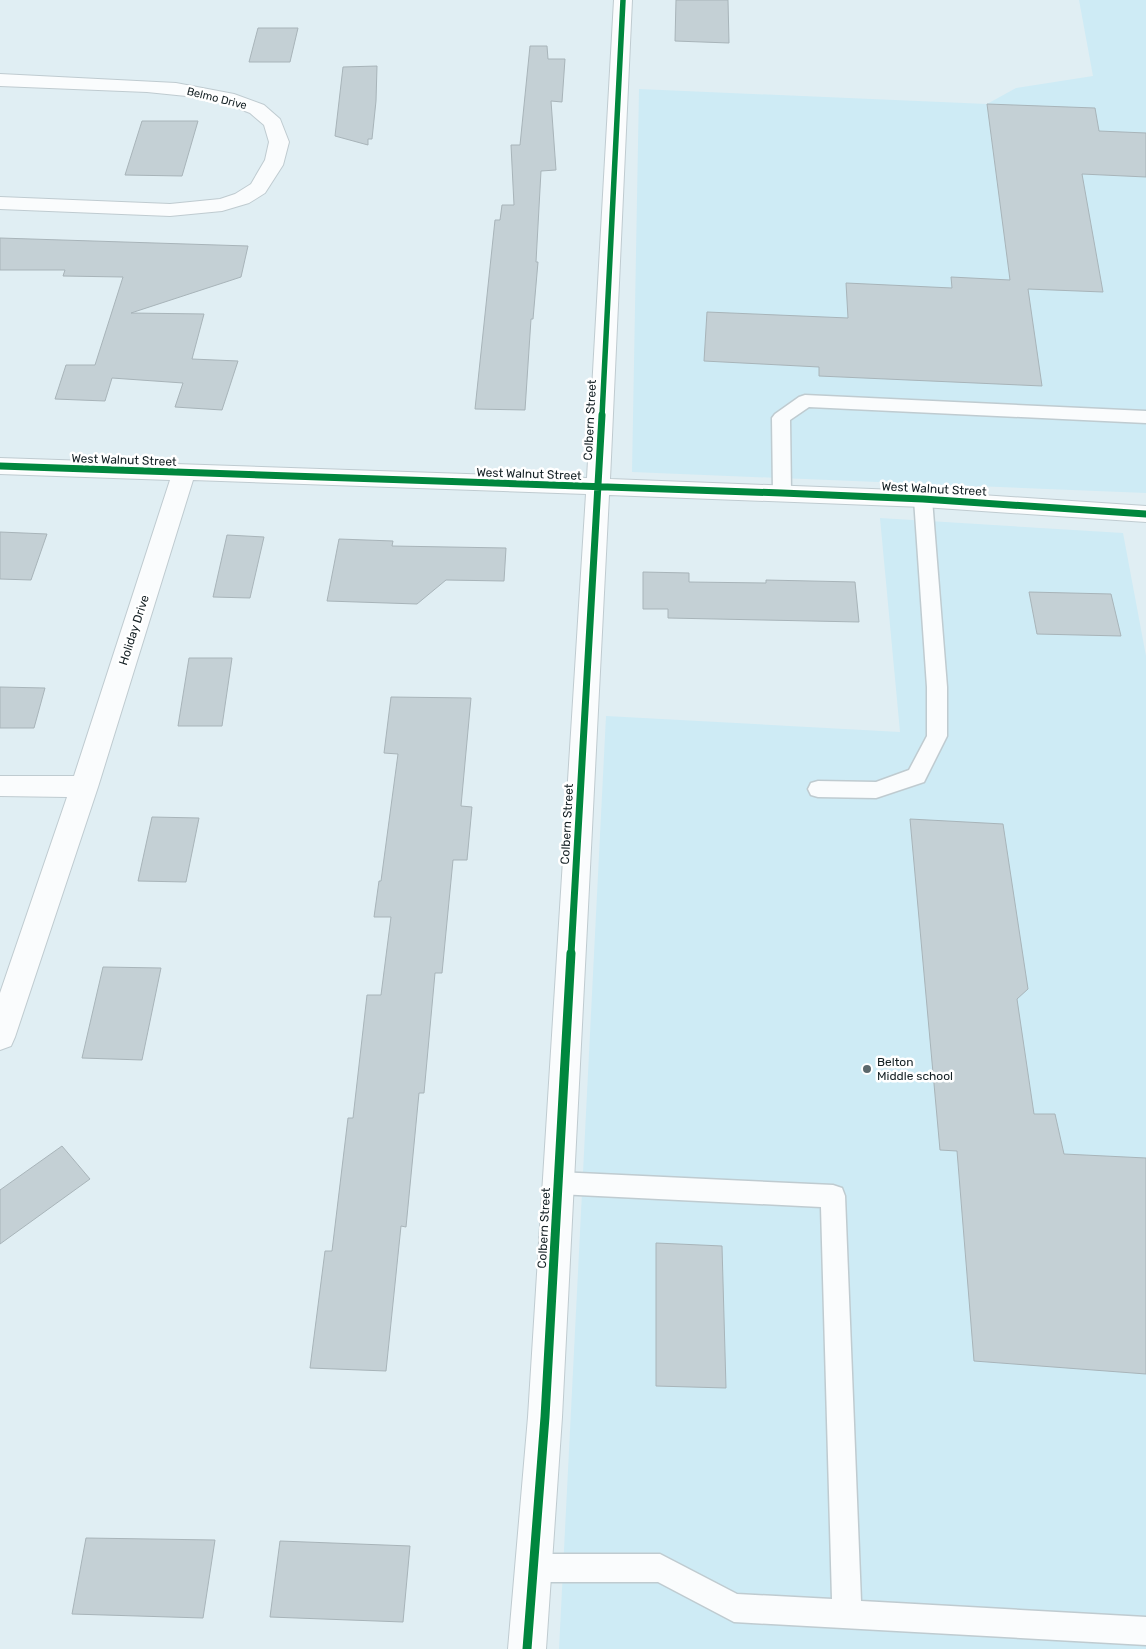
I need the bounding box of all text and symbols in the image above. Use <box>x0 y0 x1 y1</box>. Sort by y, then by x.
street label: Belmo Drive <box>185 85 248 112</box>
street label: Colbern Street <box>581 379 599 461</box>
street label: West Walnut Street <box>71 451 177 469</box>
street label: West Walnut Street <box>476 465 582 483</box>
street label: West Walnut Street <box>881 479 987 499</box>
street label: Holiday Drive <box>116 593 152 667</box>
street label: Colbern Street <box>558 783 576 865</box>
place label: Belton Middle school <box>877 1055 953 1083</box>
marker: Belton Middle school <box>861 1063 873 1075</box>
street label: Colbern Street <box>535 1187 553 1269</box>

